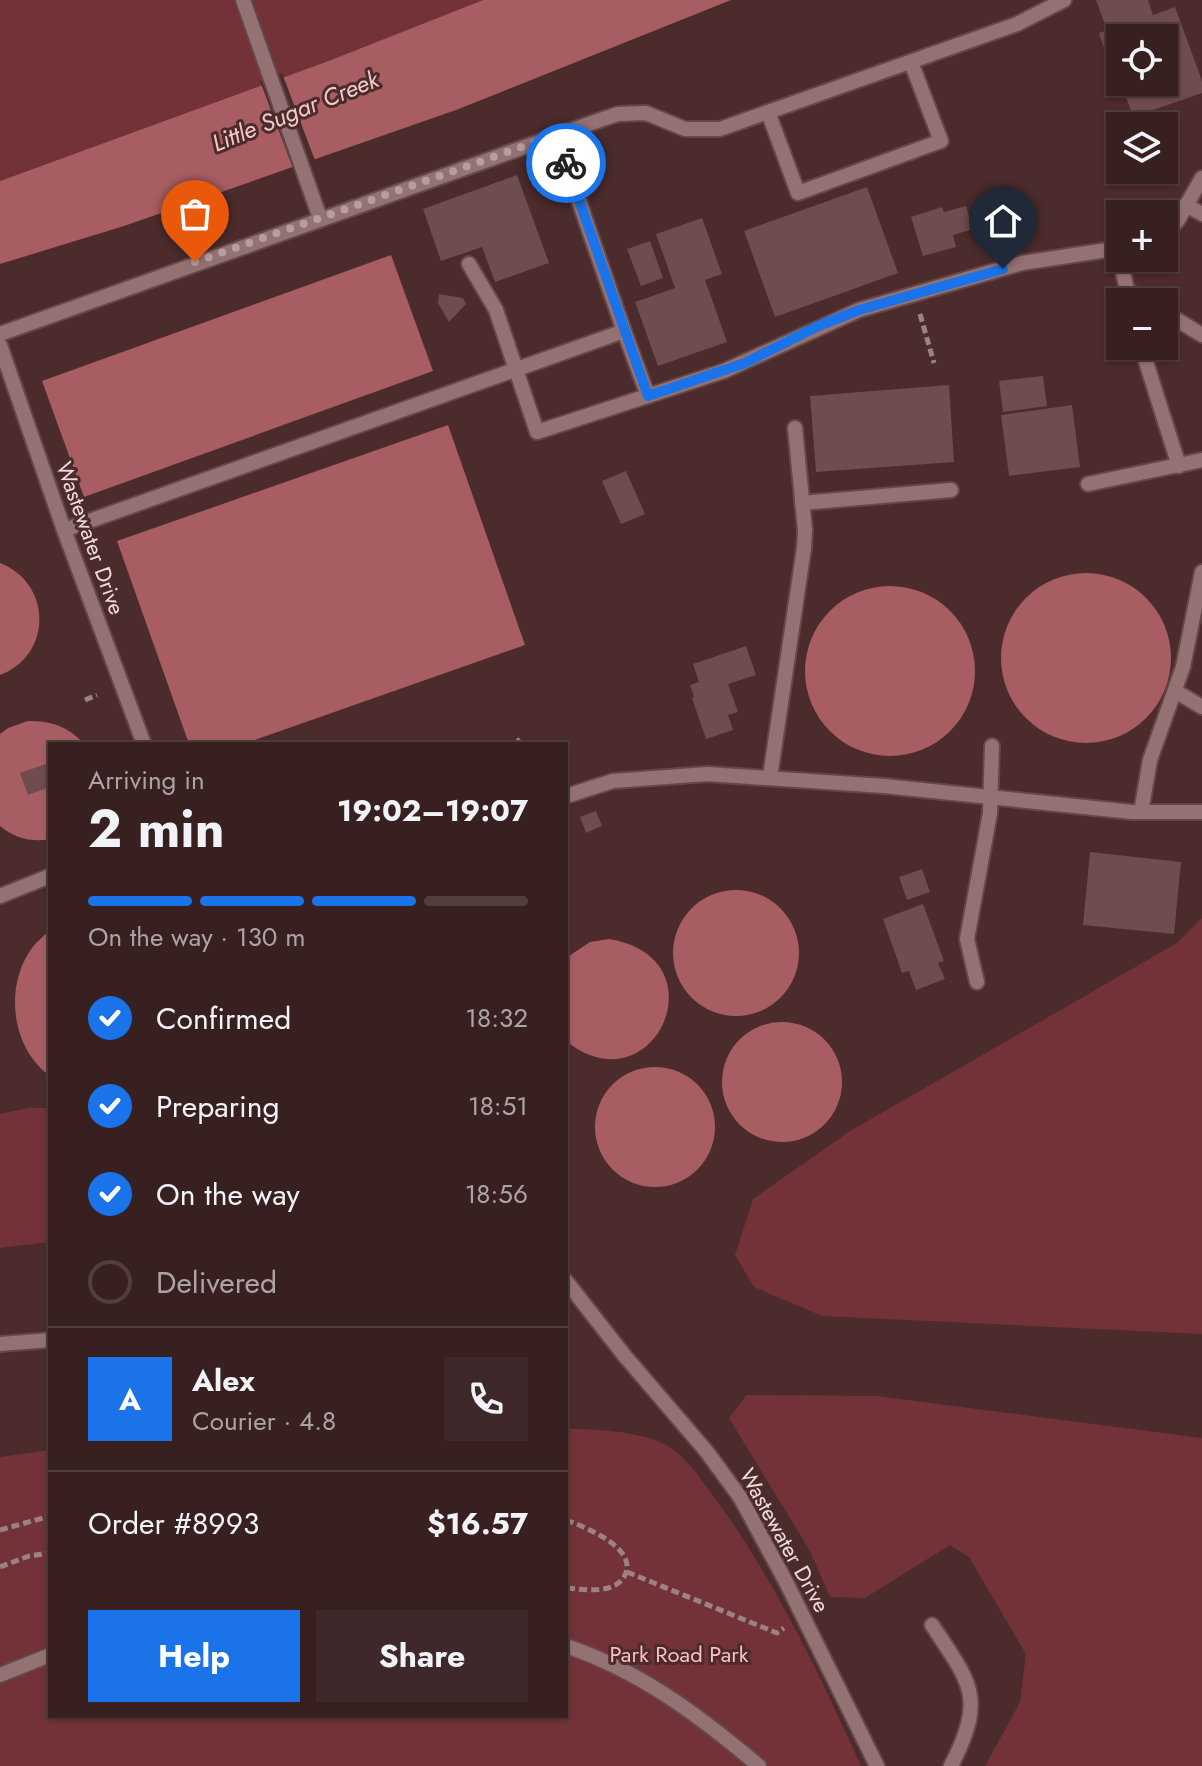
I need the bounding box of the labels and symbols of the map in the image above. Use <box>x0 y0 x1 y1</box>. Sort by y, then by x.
water label: Little Sugar Creek <box>206 61 385 160</box>
courier <box>526 123 606 203</box>
pin <box>161 180 229 262</box>
pin <box>969 187 1037 269</box>
street label: Wastewater Drive <box>49 457 133 619</box>
street label: Wastewater Drive <box>732 1462 838 1618</box>
park label: Park Road Park <box>609 1638 749 1670</box>

